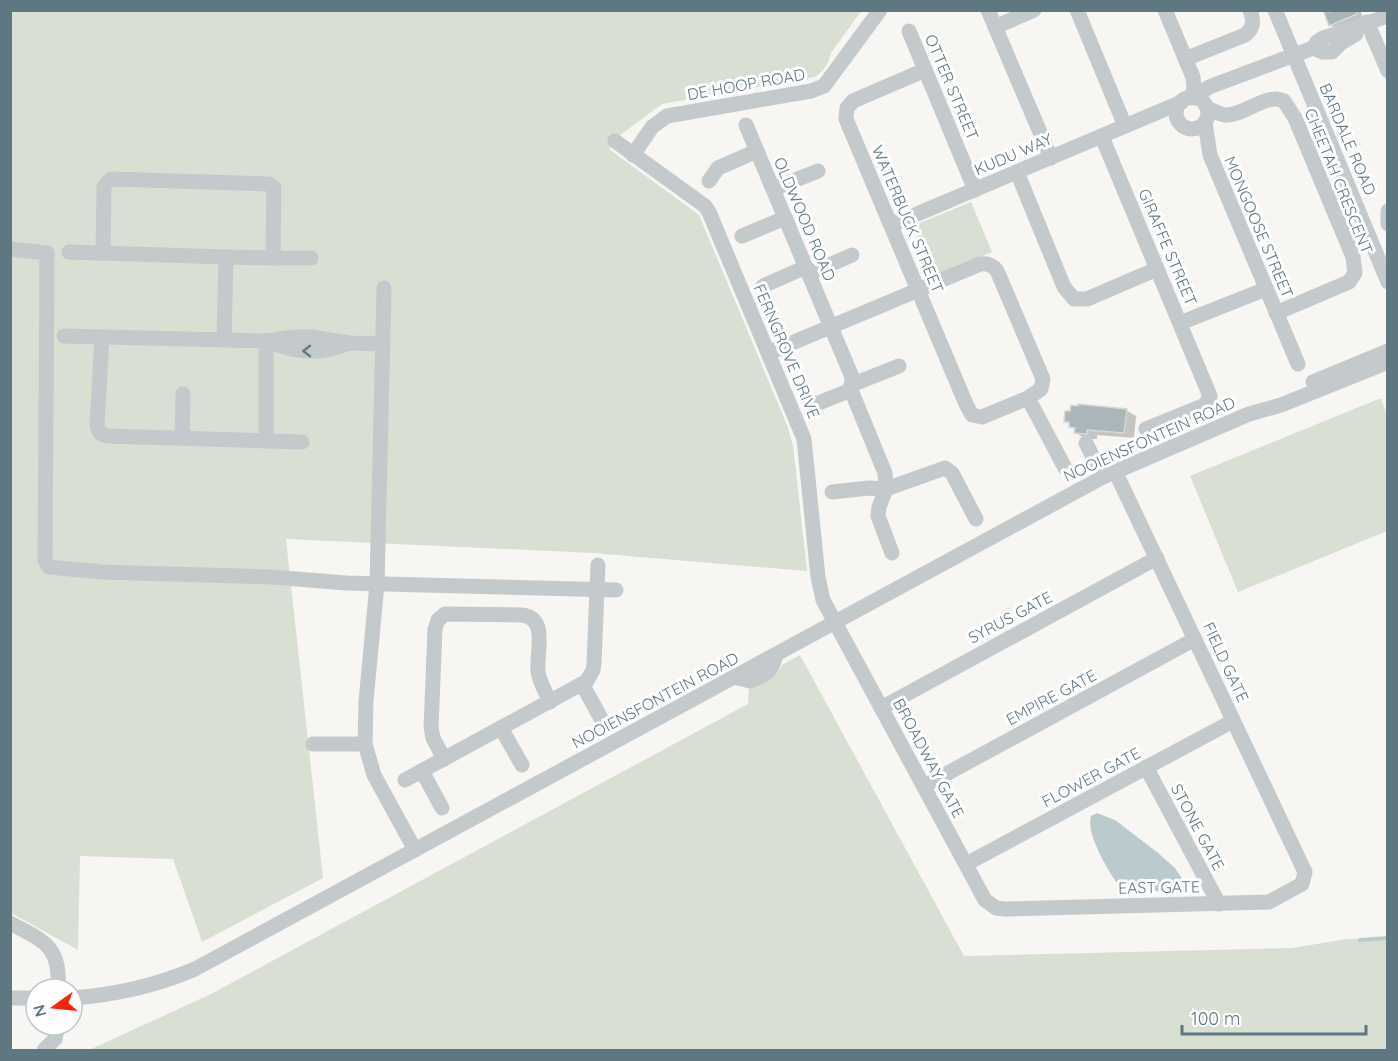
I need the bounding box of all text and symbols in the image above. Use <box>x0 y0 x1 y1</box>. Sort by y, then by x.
street label: OTTER STREET <box>921 31 983 143</box>
street label: DE HOOP ROAD <box>685 64 807 104</box>
street label: BARDALE ROAD <box>1315 80 1381 198</box>
street label: CHEETAH CRESCENT <box>1301 105 1377 257</box>
street label: KUDU WAY <box>971 129 1055 179</box>
street label: WATERBUCK STREET <box>868 142 948 296</box>
street label: MONGOOSE STREET <box>1220 153 1298 301</box>
street label: OLDWOOD ROAD <box>770 154 840 284</box>
street label: GIRAFFE STREET <box>1134 186 1202 309</box>
street label: FERNGROVE DRIVE <box>750 281 824 421</box>
one-way arrow <box>303 345 312 357</box>
street label: NOOIENSFONTEIN ROAD <box>1060 392 1238 486</box>
street label: SYRUS GATE <box>965 586 1055 648</box>
street label: FIELD GATE <box>1199 619 1253 705</box>
street label: NOOIENSFONTEIN ROAD <box>568 647 742 753</box>
street label: EMPIRE GATE <box>1002 665 1100 729</box>
street label: BROADWAY GATE <box>889 695 969 821</box>
street label: FLOWER GATE <box>1038 743 1144 811</box>
street label: STONE GATE <box>1167 780 1229 874</box>
street label: EAST GATE <box>1118 876 1200 898</box>
north arrow <box>24 977 84 1037</box>
scale bar <box>1182 998 1366 1036</box>
text: N <box>28 1003 51 1019</box>
text: 100 m <box>1191 1007 1240 1030</box>

